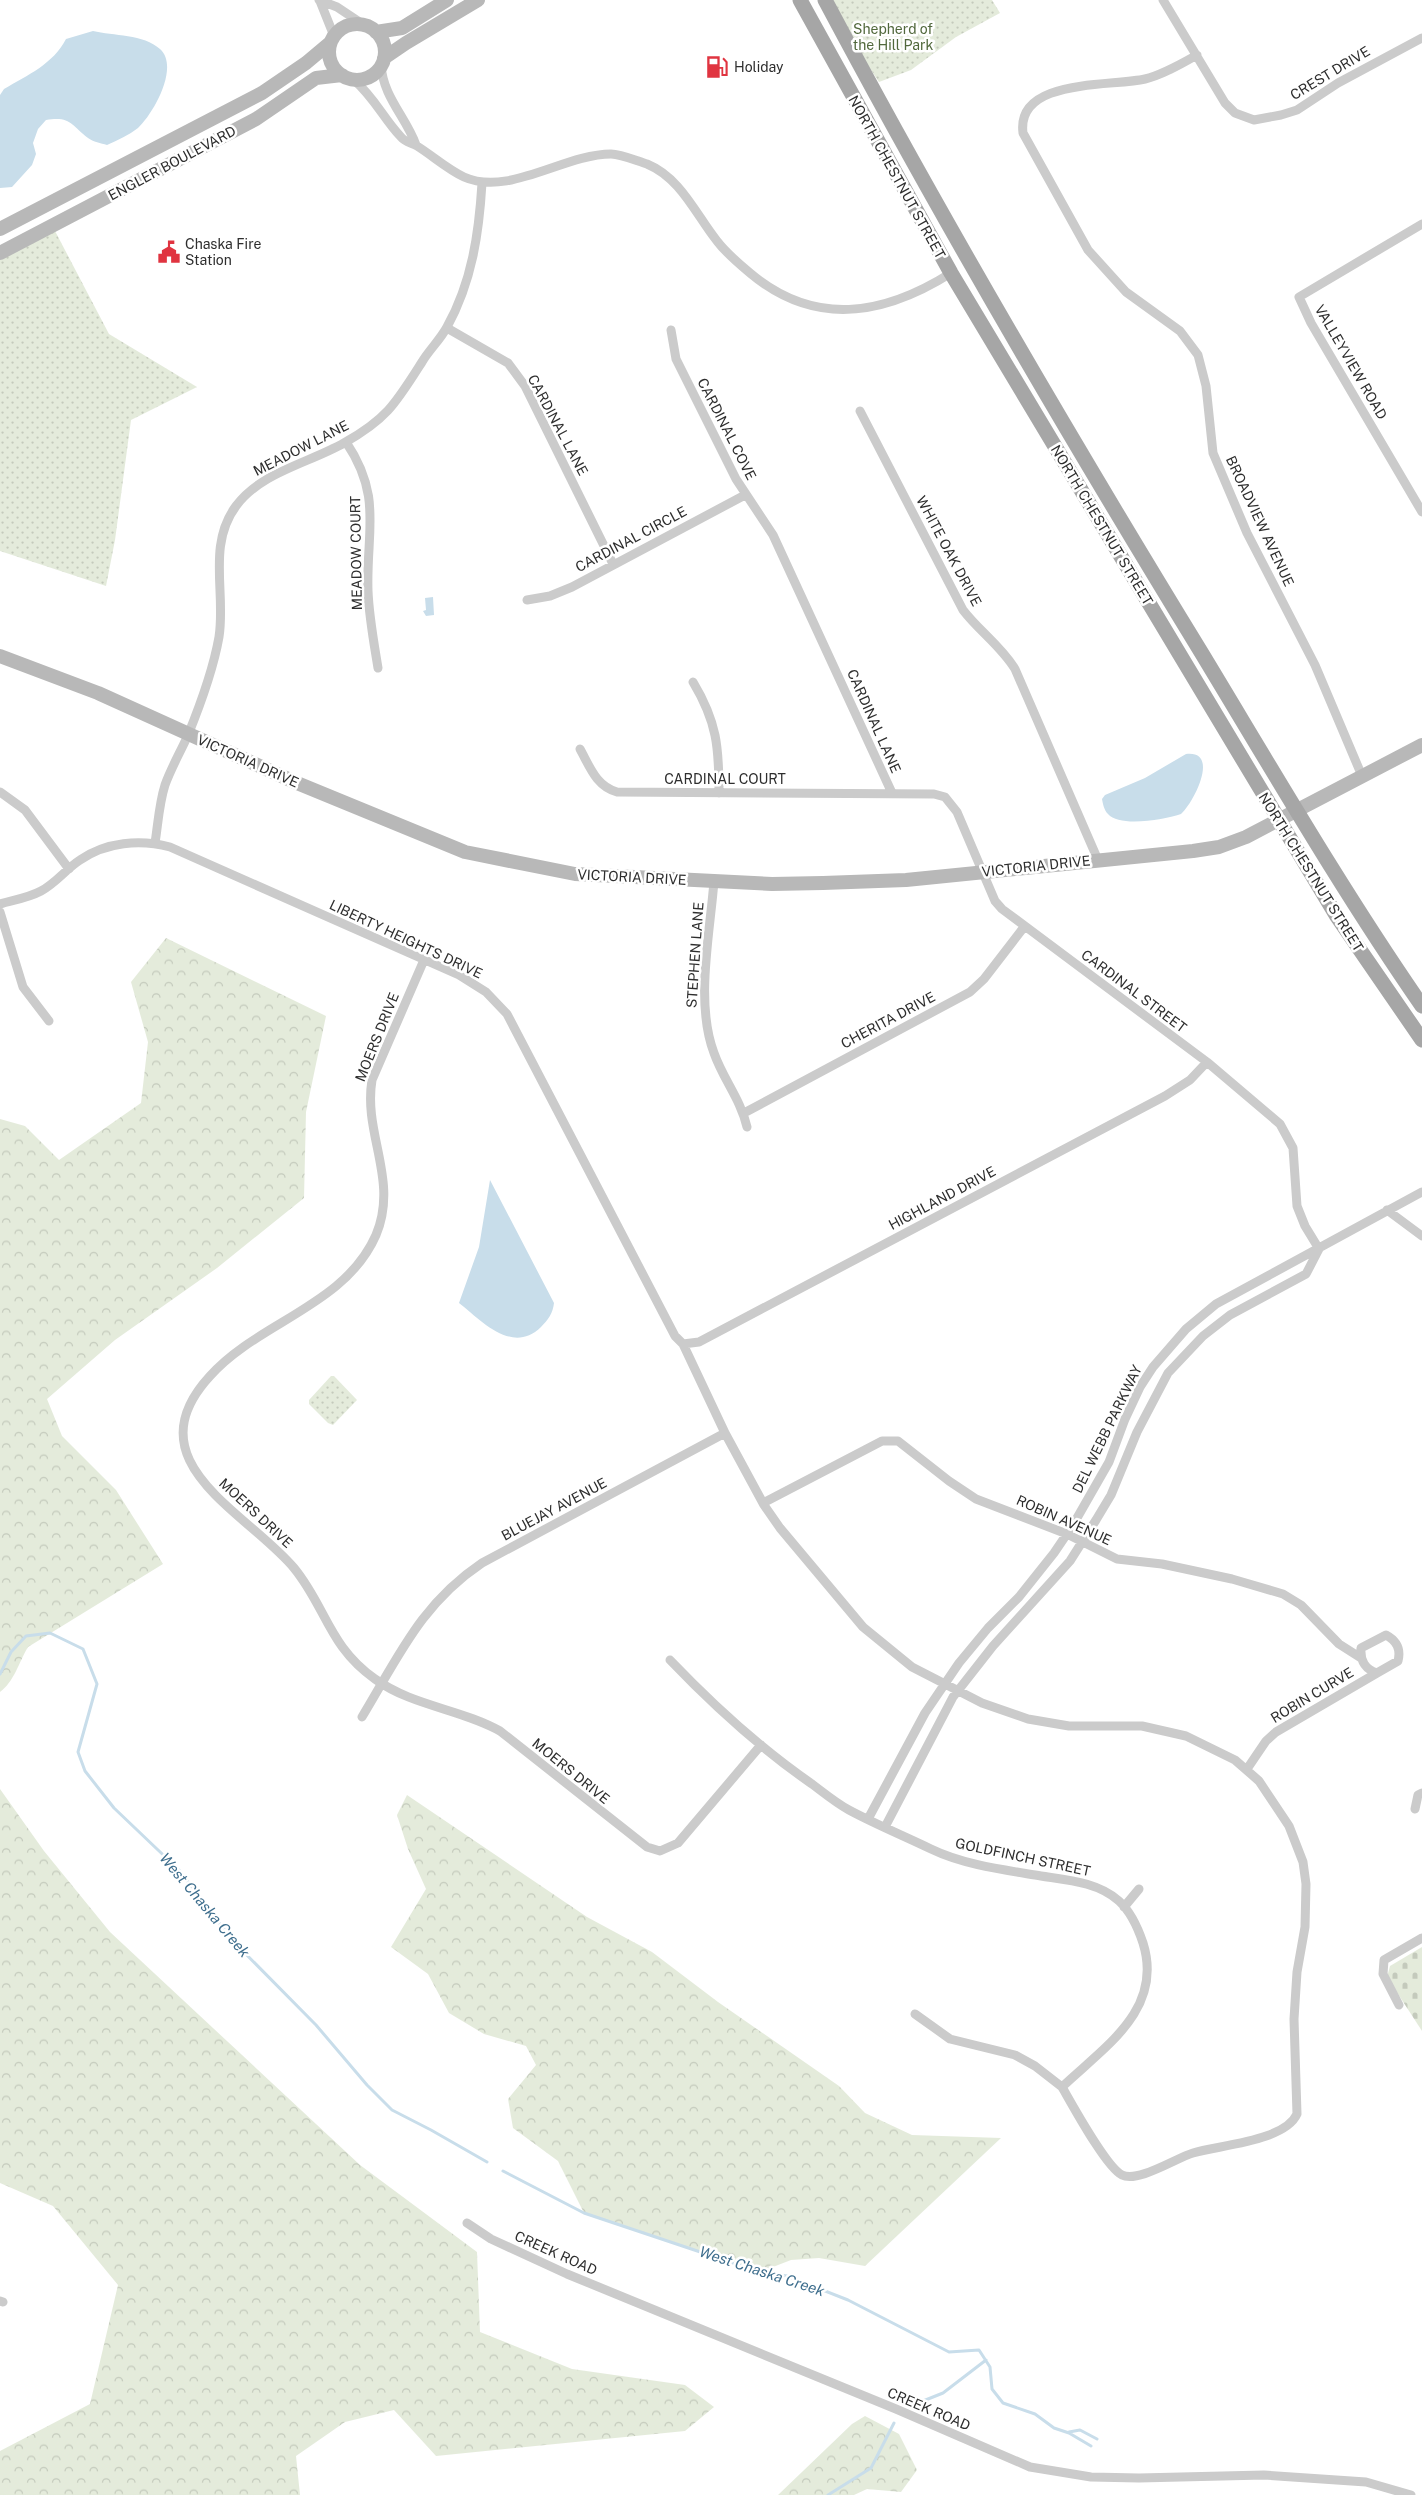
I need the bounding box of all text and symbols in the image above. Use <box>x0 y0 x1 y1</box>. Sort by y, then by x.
park label: Shepherd of the Hill Park <box>853 21 933 53</box>
street label: CREST DRIVE <box>1287 43 1373 103</box>
fuel station icon: Holiday <box>704 54 730 80</box>
place label: Holiday <box>734 59 784 75</box>
street label: NORTH CHESTNUT STREET <box>845 93 949 261</box>
street label: ENGLER BOULEVARD <box>105 123 239 203</box>
place label: Chaska Fire Station <box>185 236 261 268</box>
public building icon: Chaska Fire Station <box>156 239 182 265</box>
street label: VALLEYVIEW ROAD <box>1312 302 1390 422</box>
street label: CARDINAL LANE <box>525 372 591 478</box>
street label: CARDINAL COVE <box>694 375 760 483</box>
street label: MEADOW LANE <box>251 417 351 479</box>
street label: NORTH CHESTNUT STREET <box>1048 442 1156 608</box>
street label: BROADVIEW AVENUE <box>1223 453 1297 589</box>
street label: WHITE OAK DRIVE <box>913 493 985 609</box>
street label: MEADOW COURT <box>347 496 365 610</box>
street label: CARDINAL CIRCLE <box>573 503 689 575</box>
street label: CARDINAL LANE <box>844 667 904 775</box>
street label: VICTORIA DRIVE <box>195 731 301 791</box>
street label: CARDINAL COURT <box>664 771 786 787</box>
street label: NORTH CHESTNUT STREET <box>1255 790 1367 954</box>
street label: VICTORIA DRIVE <box>981 852 1091 880</box>
street label: VICTORIA DRIVE <box>577 866 687 888</box>
street label: LIBERTY HEIGHTS DRIVE <box>327 896 485 982</box>
street label: STEPHEN LANE <box>683 902 707 1008</box>
street label: CARDINAL STREET <box>1078 946 1190 1036</box>
street label: CHERITA DRIVE <box>838 988 938 1052</box>
street label: MOERS DRIVE <box>352 990 402 1084</box>
street label: HIGHLAND DRIVE <box>886 1163 998 1233</box>
street label: DEL WEBB PARKWAY <box>1069 1362 1145 1496</box>
street label: BLUEJAY AVENUE <box>499 1474 609 1544</box>
street label: MOERS DRIVE <box>216 1475 296 1551</box>
street label: ROBIN AVENUE <box>1014 1492 1114 1548</box>
street label: ROBIN CURVE <box>1268 1664 1356 1726</box>
street label: MOERS DRIVE <box>529 1735 613 1807</box>
street label: GOLDFINCH STREET <box>954 1835 1092 1879</box>
water label: West Chaska Creek <box>157 1850 254 1961</box>
street label: CREEK ROAD <box>512 2228 600 2278</box>
water label: West Chaska Creek <box>697 2243 828 2300</box>
street label: CREEK ROAD <box>885 2384 973 2434</box>

